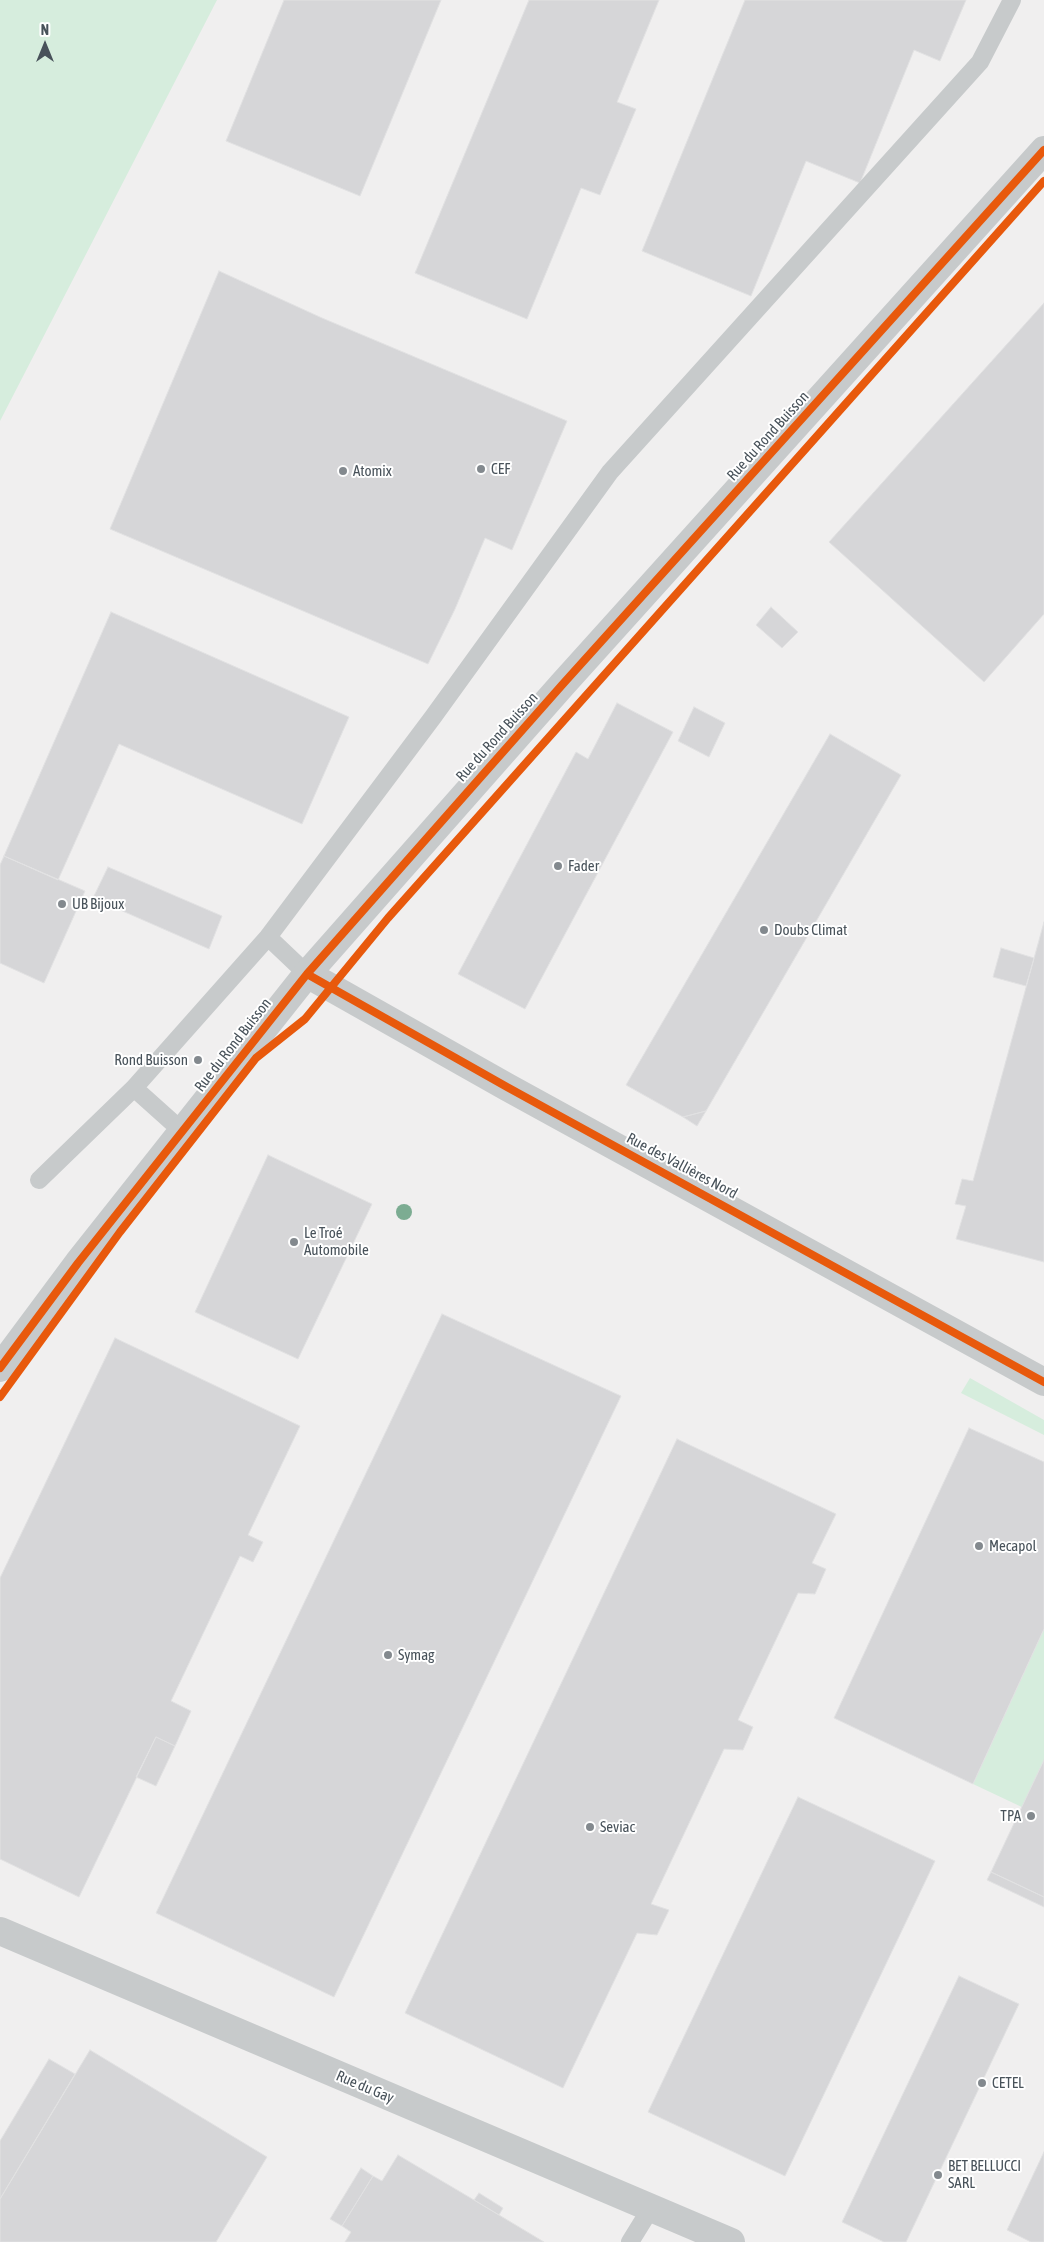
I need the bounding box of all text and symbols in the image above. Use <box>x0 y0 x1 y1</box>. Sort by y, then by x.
north arrow <box>20 20 70 70</box>
text: N <box>41 22 49 38</box>
street label: Rue du Rond Buisson <box>723 388 813 484</box>
place label: CEF <box>491 460 510 478</box>
place label: Atomix <box>353 462 392 480</box>
marker: CEF <box>475 463 487 475</box>
marker: Atomix <box>337 465 349 477</box>
street label: Rue du Rond Buisson <box>452 689 542 785</box>
place label: Fader <box>568 857 599 875</box>
marker: Fader <box>552 860 564 872</box>
place label: UB Bijoux <box>72 895 124 913</box>
marker: UB Bijoux <box>56 898 68 910</box>
place label: Doubs Climat <box>774 921 847 939</box>
marker: Doubs Climat <box>758 924 770 936</box>
street label: Rue du Rond Buisson <box>191 995 275 1095</box>
place label: Rond Buisson <box>114 1051 188 1069</box>
marker: Rond Buisson <box>192 1054 204 1066</box>
street label: Rue des Vallières Nord <box>623 1129 741 1203</box>
place label: Le Troé Automobile <box>304 1224 369 1259</box>
marker: Le Troé Automobile <box>288 1236 300 1248</box>
place label: Mecapol <box>989 1537 1036 1555</box>
marker: Mecapol <box>973 1540 985 1552</box>
place label: Symag <box>398 1646 435 1664</box>
marker: Symag <box>382 1649 394 1661</box>
place label: TPA <box>1000 1807 1021 1825</box>
marker: TPA <box>1025 1810 1037 1822</box>
place label: Seviac <box>600 1818 635 1836</box>
marker: Seviac <box>584 1821 596 1833</box>
street label: Rue du Gay <box>333 2067 397 2107</box>
place label: CETEL <box>992 2074 1024 2092</box>
marker: CETEL <box>976 2077 988 2089</box>
place label: BET BELLUCCI SARL <box>948 2157 1021 2192</box>
marker: BET BELLUCCI SARL <box>932 2169 944 2181</box>

